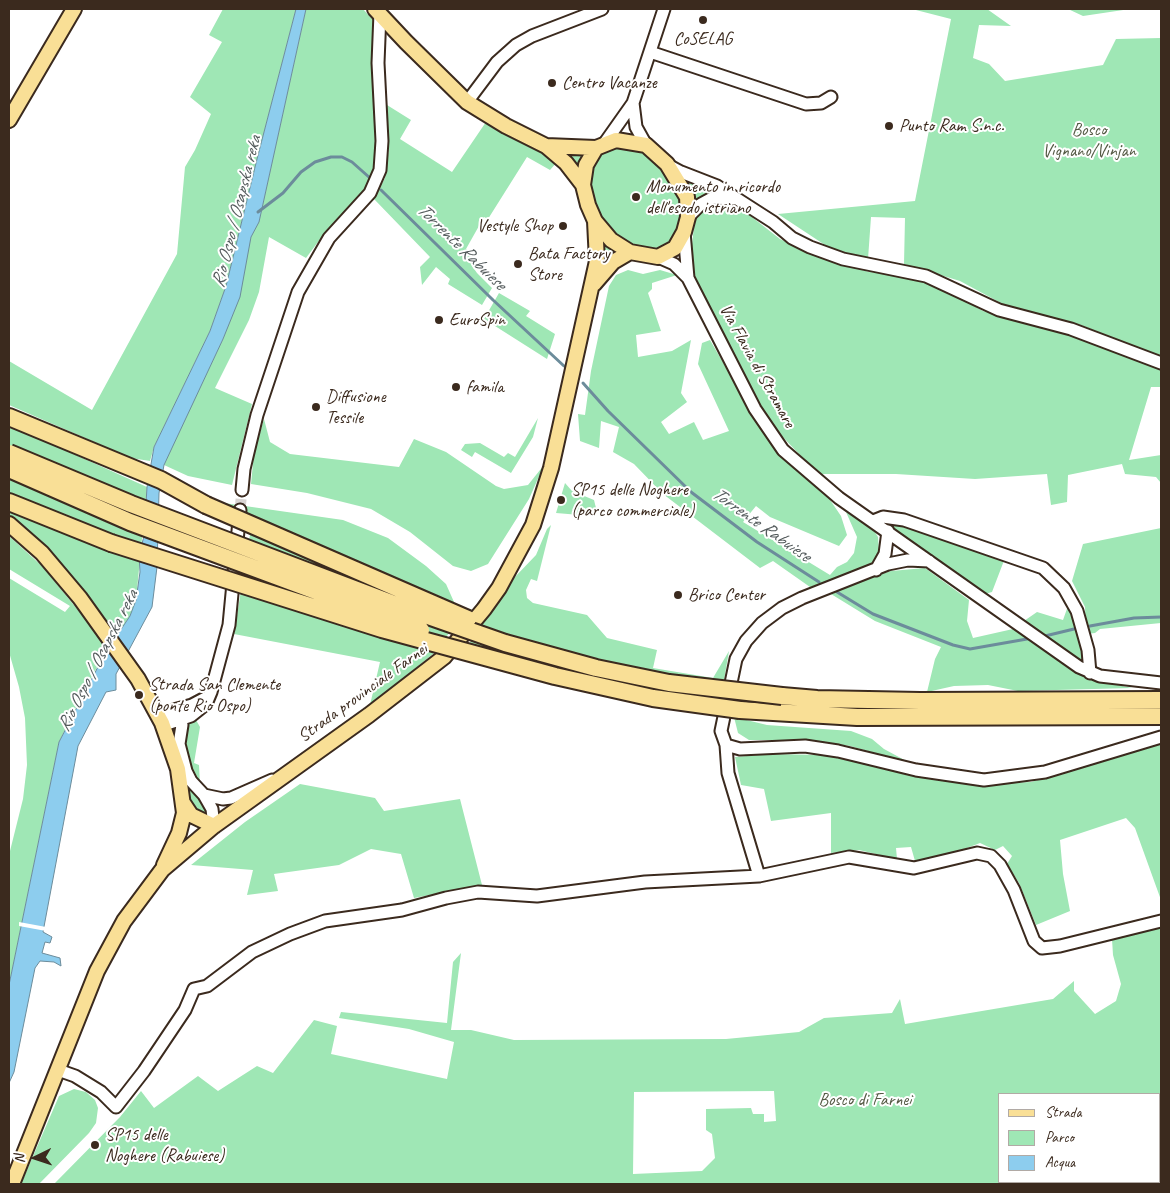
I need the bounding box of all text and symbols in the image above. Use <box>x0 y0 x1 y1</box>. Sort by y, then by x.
marker: CoSELAG <box>697 14 709 26</box>
place label: CoSELAG <box>674 28 732 50</box>
place label: Centro Vacanze <box>562 72 657 94</box>
marker: Centro Vacanze <box>546 77 558 89</box>
place label: Punto Ram S.n.c. <box>899 115 1004 137</box>
park label: Bosco Vignano/Vinjan <box>1042 119 1136 162</box>
marker: Punto Ram S.n.c. <box>883 120 895 132</box>
water label: Rio Ospo / Osapska reka <box>207 134 267 290</box>
place label: Monumento in ricordo dell'esodo istriano <box>646 176 780 218</box>
marker: Monumento in ricordo dell'esodo istriano <box>630 191 642 203</box>
water label: Torrente Rabuiese <box>412 199 510 295</box>
place label: Vestyle Shop <box>477 215 553 237</box>
marker: Vestyle Shop <box>557 220 569 232</box>
place label: Bata Factory Store <box>528 243 610 286</box>
marker: Bata Factory Store <box>512 258 524 270</box>
street label: Via Flavia di Stramare <box>714 300 800 432</box>
place label: EuroSpin <box>449 309 505 331</box>
marker: EuroSpin <box>433 314 445 326</box>
place label: famila <box>466 376 504 398</box>
marker: famila <box>450 381 462 393</box>
place label: Diffusione Tessile <box>326 386 386 428</box>
marker: Diffusione Tessile <box>310 401 322 413</box>
place label: SP15 delle Noghere (parco commerciale) <box>571 479 694 522</box>
water label: Torrente Rabuiese <box>707 483 815 567</box>
marker: SP15 delle Noghere (parco commerciale) <box>555 494 567 506</box>
place label: Brico Center <box>688 584 765 606</box>
water label: Rio Ospo / Osapska reka <box>53 587 143 735</box>
marker: Brico Center <box>672 589 684 601</box>
street label: Strada provinciale Farnei <box>294 639 432 747</box>
place label: Strada San Clemente (ponte Rio Ospo) <box>149 674 280 716</box>
marker: Strada San Clemente (ponte Rio Ospo) <box>133 689 145 701</box>
park label: Bosco di Farnei <box>819 1089 911 1111</box>
legend <box>998 1093 1160 1183</box>
text: Strada <box>1045 1103 1081 1122</box>
place label: SP15 delle Noghere (Rabuiese) <box>105 1124 224 1166</box>
text: Parco <box>1045 1128 1074 1147</box>
north arrow <box>10 1133 60 1183</box>
marker: SP15 delle Noghere (Rabuiese) <box>89 1139 101 1151</box>
text: Acqua <box>1045 1153 1075 1172</box>
text: N <box>11 1154 28 1164</box>

